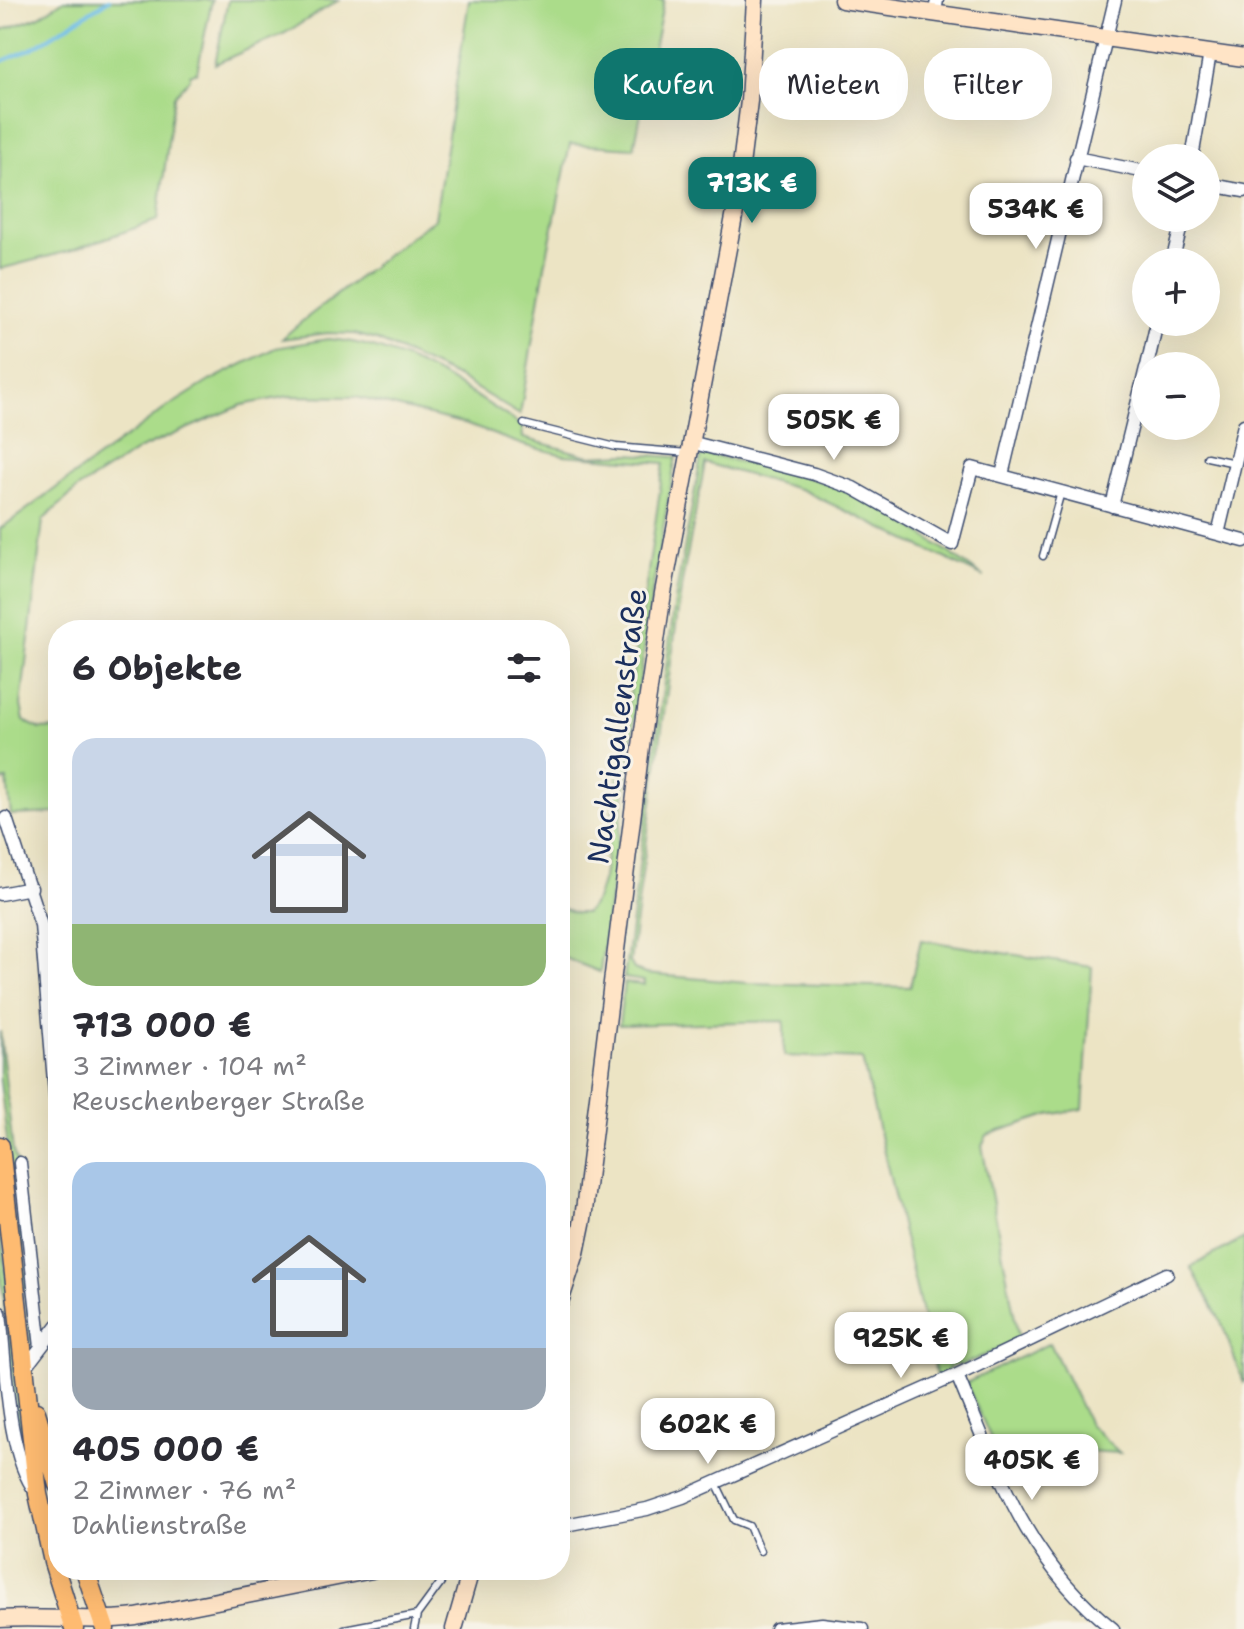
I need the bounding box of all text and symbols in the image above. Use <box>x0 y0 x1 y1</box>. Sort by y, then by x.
chip: Kaufen <box>594 48 743 120</box>
chip: Mieten <box>759 48 908 120</box>
chip: Filter <box>924 48 1052 120</box>
map controls <box>1132 144 1220 440</box>
button: layers <box>1132 144 1220 232</box>
pin: 713K € <box>687 157 817 225</box>
text: 713K € <box>706 165 798 200</box>
pin: 534K € <box>971 183 1101 251</box>
text: 534K € <box>988 191 1084 226</box>
button: + <box>1132 248 1220 336</box>
button: − <box>1132 352 1220 440</box>
pin: 505K € <box>769 394 899 462</box>
text: 505K € <box>786 402 882 437</box>
street label: Nachtigallenstraße <box>577 585 657 867</box>
text: 6 Objekte <box>72 645 243 691</box>
icon: filters <box>502 646 546 690</box>
icon: home <box>237 790 381 934</box>
text: 713 000 € <box>72 1002 251 1048</box>
text: 3 Zimmer · 104 m² <box>72 1048 307 1083</box>
text: Reuschenberger Straße <box>72 1083 365 1118</box>
icon: home <box>237 1214 381 1358</box>
pin: 925K € <box>836 1312 966 1380</box>
text: 925K € <box>853 1320 949 1355</box>
pin: 602K € <box>643 1398 773 1466</box>
text: 602K € <box>659 1406 757 1441</box>
text: 405 000 € <box>72 1426 259 1472</box>
pin: 405K € <box>967 1434 1097 1502</box>
text: 405K € <box>983 1442 1081 1477</box>
text: 2 Zimmer · 76 m² <box>72 1472 297 1507</box>
text: Dahlienstraße <box>72 1507 247 1542</box>

